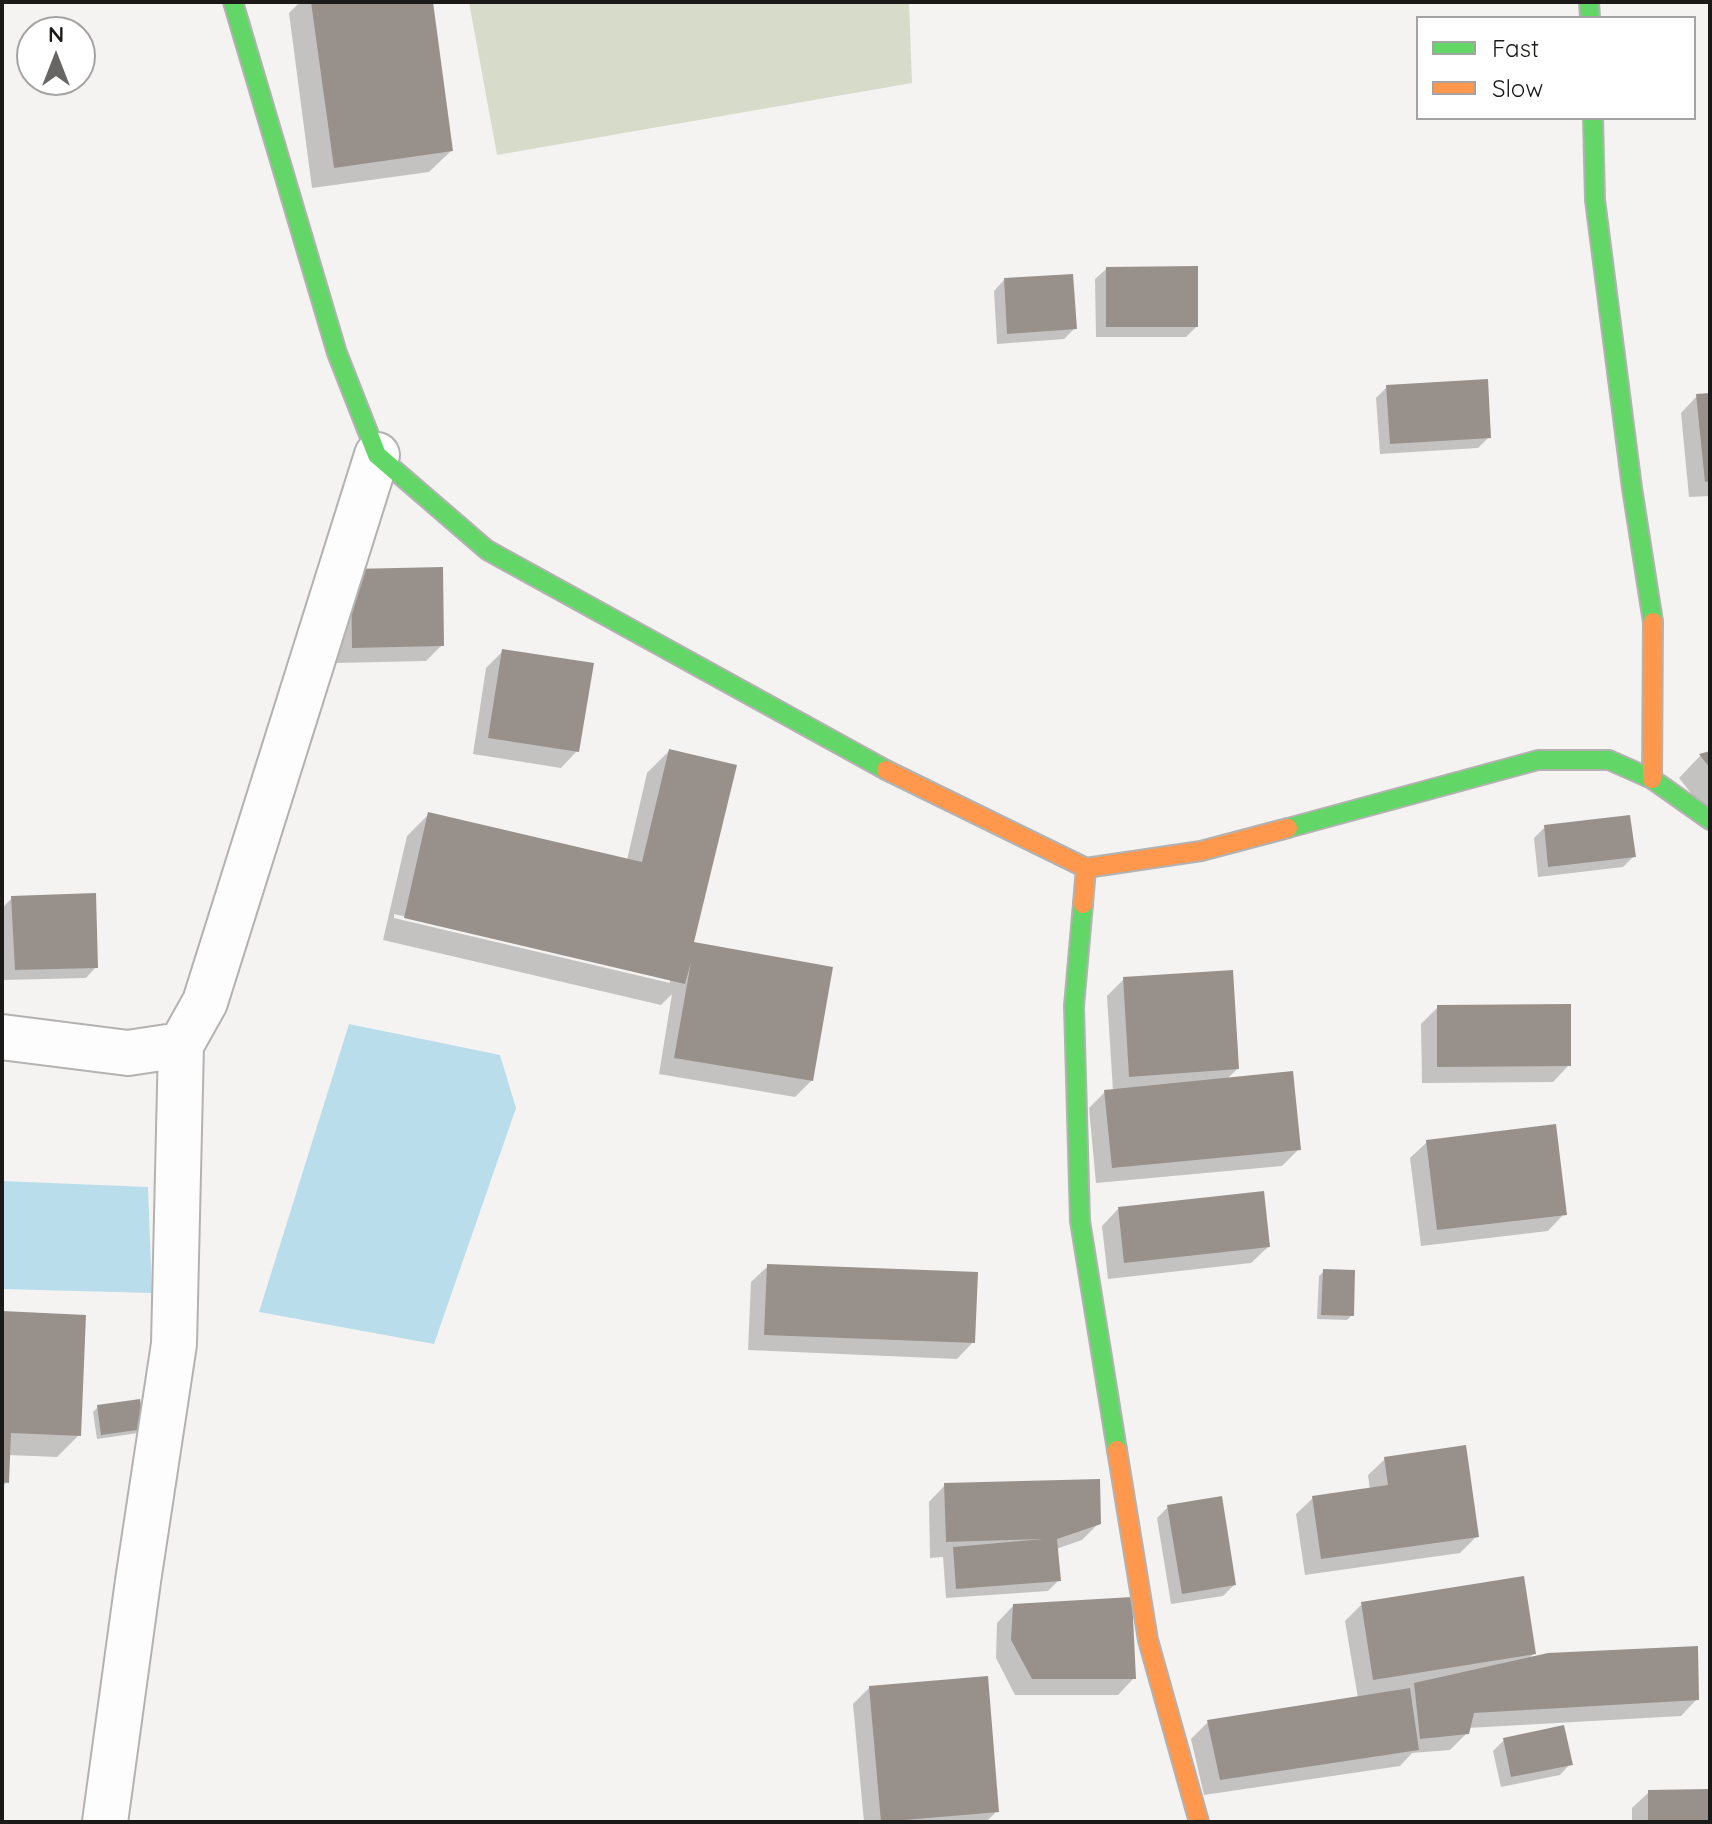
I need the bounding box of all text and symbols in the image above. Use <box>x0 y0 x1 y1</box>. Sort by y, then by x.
north arrow <box>16 16 96 96</box>
legend <box>1416 16 1696 120</box>
text: N <box>48 20 64 48</box>
text: Fast <box>1492 33 1539 63</box>
text: Slow <box>1492 73 1543 103</box>

